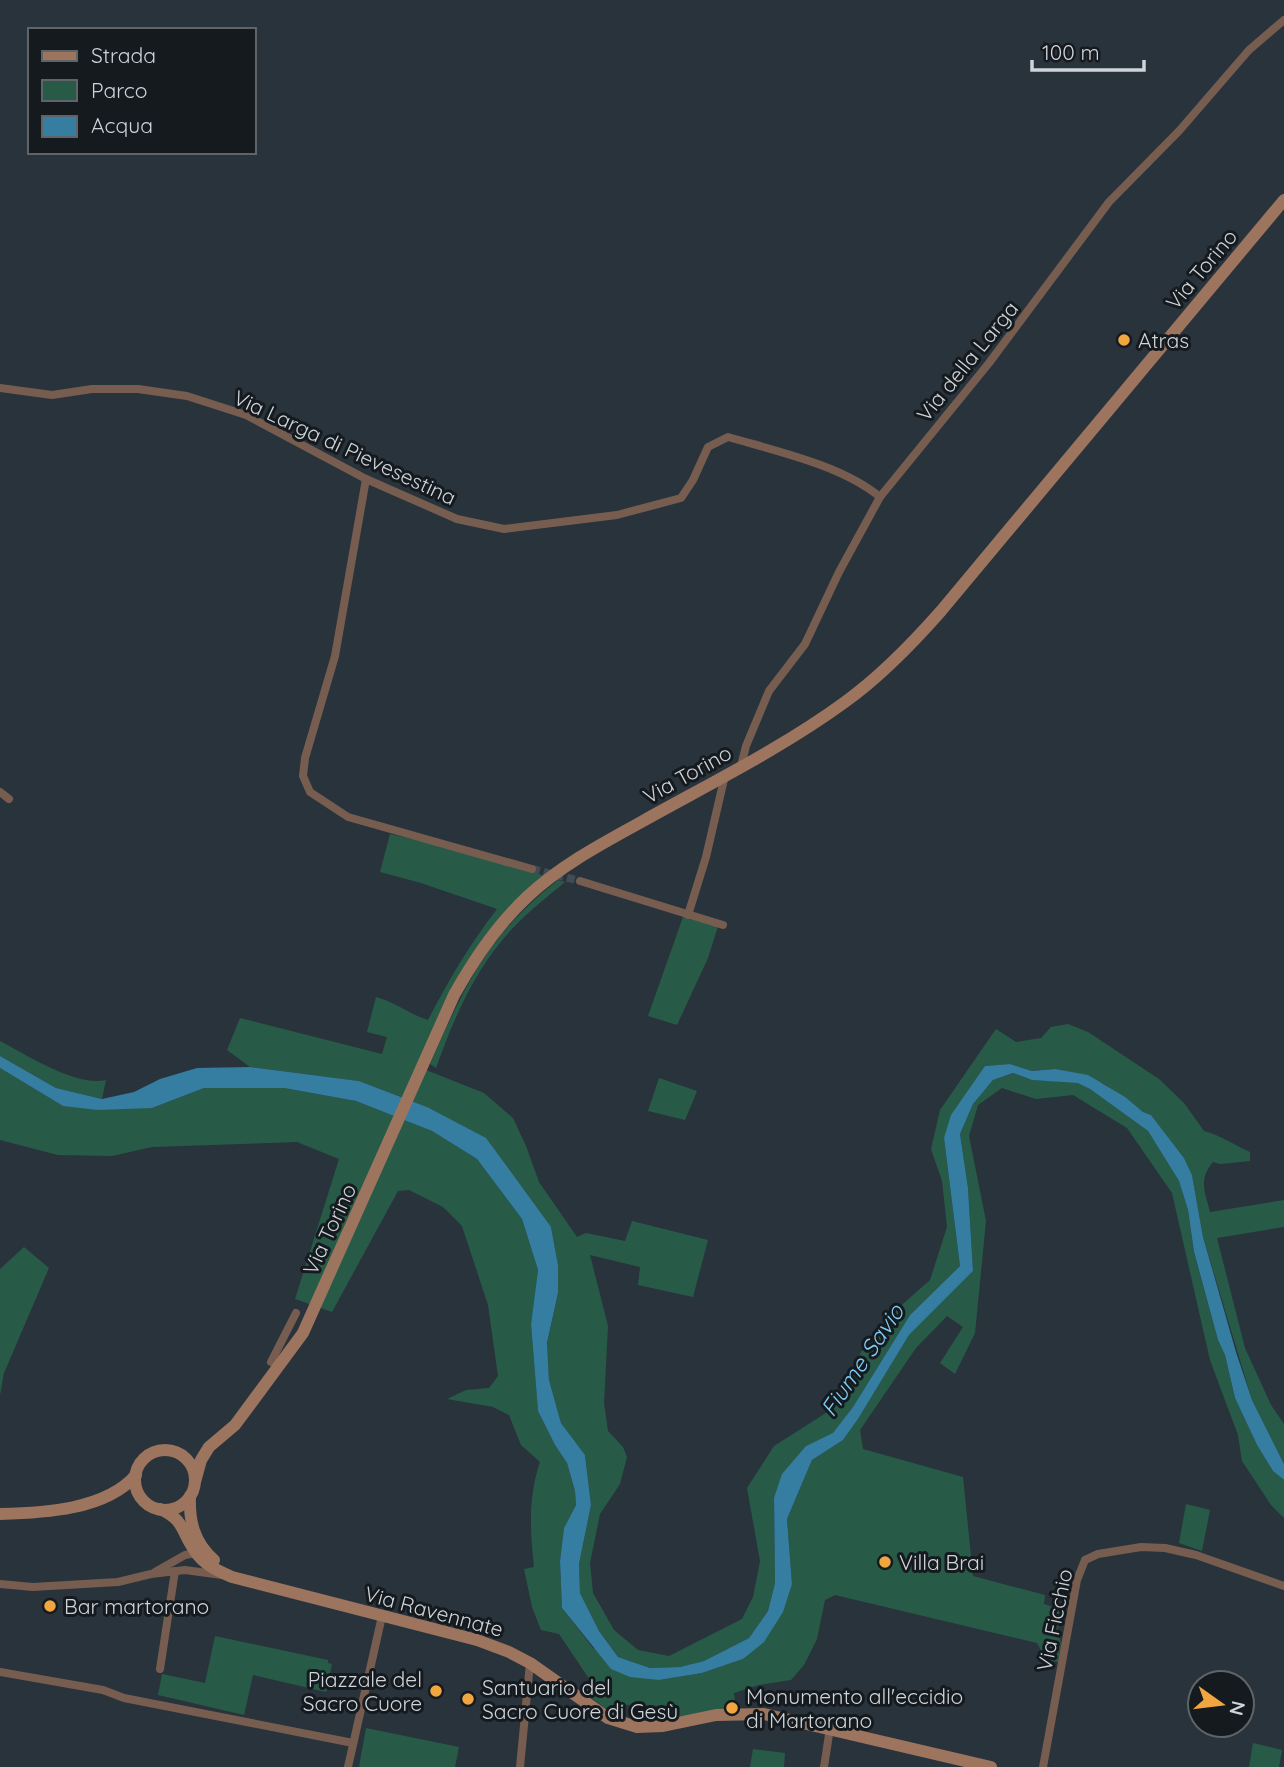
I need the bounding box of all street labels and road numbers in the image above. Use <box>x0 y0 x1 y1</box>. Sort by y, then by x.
street label: Via Torino <box>1160 223 1242 315</box>
street label: Via della Larga <box>911 296 1023 426</box>
street label: Via Larga di Pievesestina <box>230 384 460 510</box>
street label: Via Torino <box>638 739 736 809</box>
street label: Via Torino <box>297 1179 361 1279</box>
street label: Via Ficchio <box>1030 1566 1078 1674</box>
street label: Via Ravennate <box>362 1580 506 1642</box>

